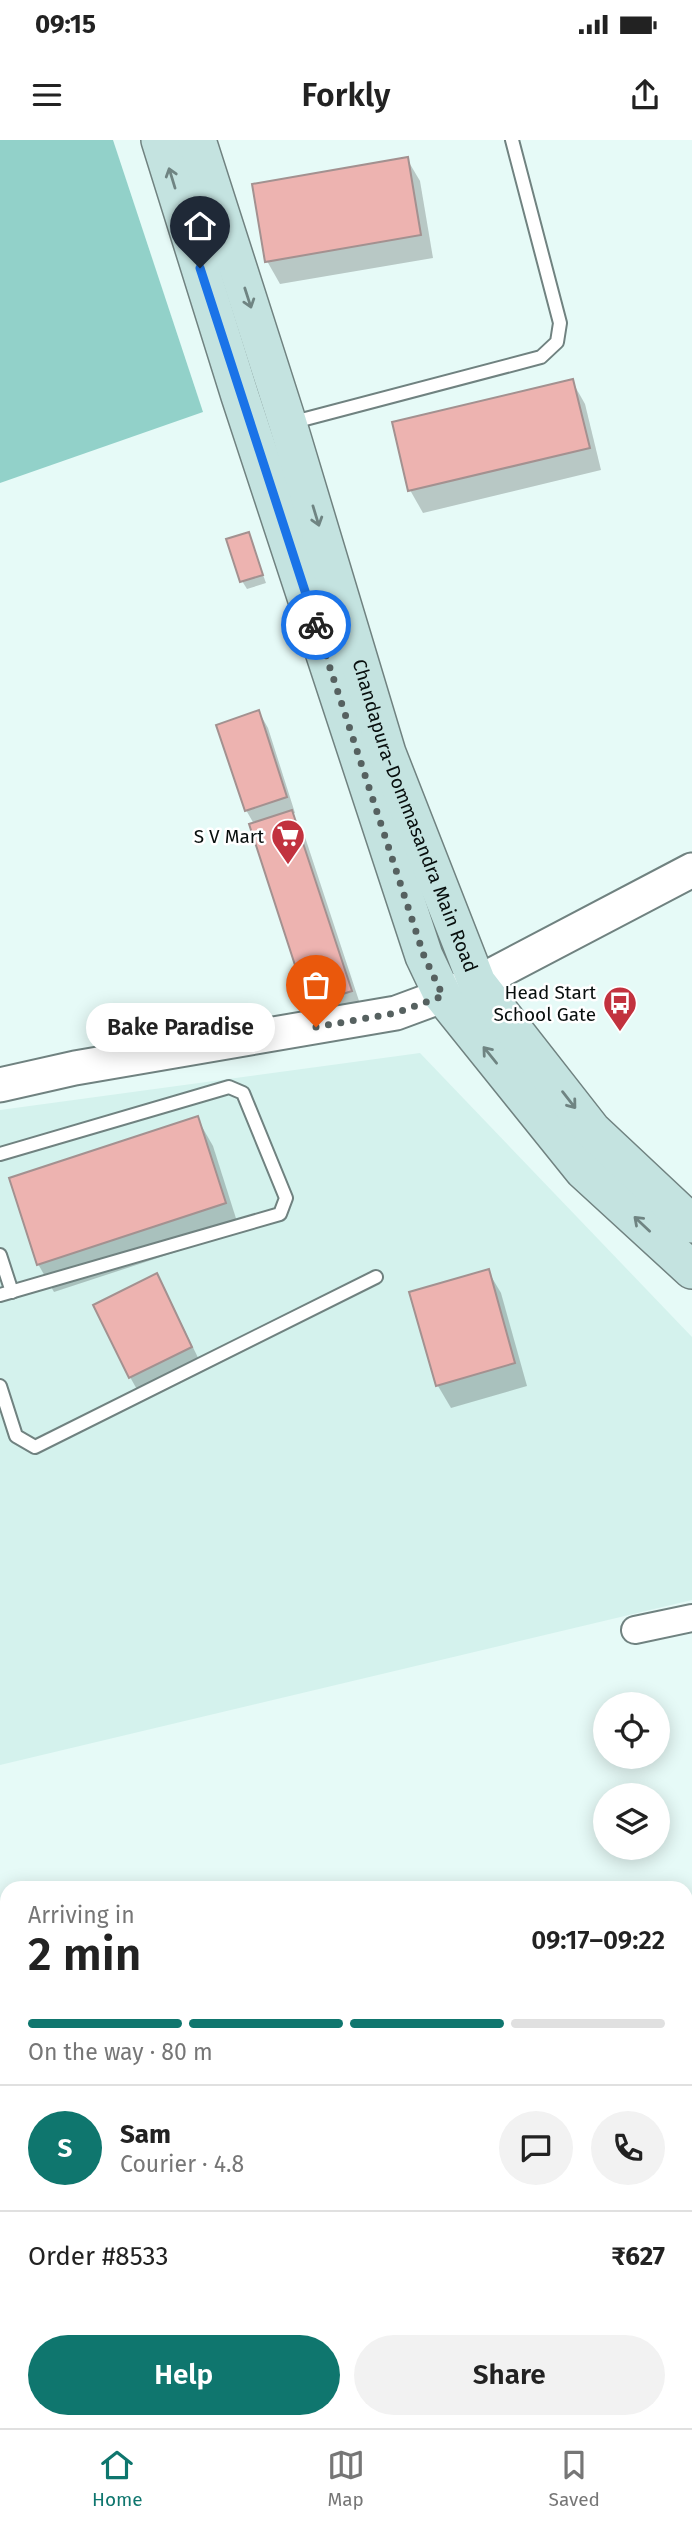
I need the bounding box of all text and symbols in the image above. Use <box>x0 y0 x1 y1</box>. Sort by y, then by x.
text: 09:15 <box>35 9 96 40</box>
icon: menu <box>28 76 66 114</box>
text: Forkly <box>302 76 390 114</box>
icon: share <box>626 76 664 114</box>
one-way arrow <box>165 167 177 189</box>
pin <box>170 196 230 268</box>
icon: home <box>181 207 219 245</box>
one-way arrow <box>243 287 255 309</box>
one-way arrow <box>310 504 323 526</box>
courier <box>281 590 351 660</box>
icon: bike <box>297 606 335 644</box>
street label: Chandapura-Dommasandra Main Road <box>347 656 483 975</box>
supermarket icon: S V Mart <box>269 817 307 866</box>
place label: S V Mart <box>194 825 264 848</box>
pin <box>286 955 346 1027</box>
icon: bag <box>297 966 335 1004</box>
place label: Head Start School Gate <box>493 981 596 1026</box>
bus stop icon: Head Start School Gate <box>601 984 639 1033</box>
callout: Bake Paradise <box>85 1002 274 1052</box>
text: Bake Paradise <box>107 1013 254 1041</box>
one-way arrow <box>483 1046 498 1065</box>
one-way arrow <box>561 1091 576 1109</box>
one-way arrow <box>633 1216 651 1232</box>
map controls <box>593 1692 670 1860</box>
button: locate <box>593 1692 670 1769</box>
button: layers <box>593 1783 670 1860</box>
text: Arriving in <box>28 1901 135 1929</box>
text: 09:17–09:22 <box>531 1925 665 1956</box>
text: 2 min <box>28 1927 141 1982</box>
text: On the way · 80 m <box>28 2038 213 2066</box>
button: chat <box>499 2111 573 2185</box>
button: phone <box>591 2111 665 2185</box>
text: Sam <box>120 2119 171 2150</box>
text: S <box>58 2133 72 2164</box>
text: Courier · 4.8 <box>120 2150 244 2178</box>
text: Order #8533 <box>28 2241 168 2272</box>
text: ₹627 <box>611 2241 665 2272</box>
button: Help <box>28 2335 340 2415</box>
button: Share <box>354 2335 665 2415</box>
tab: Home <box>92 2446 143 2511</box>
tab: Map <box>327 2446 365 2511</box>
tab: Saved <box>549 2446 600 2511</box>

